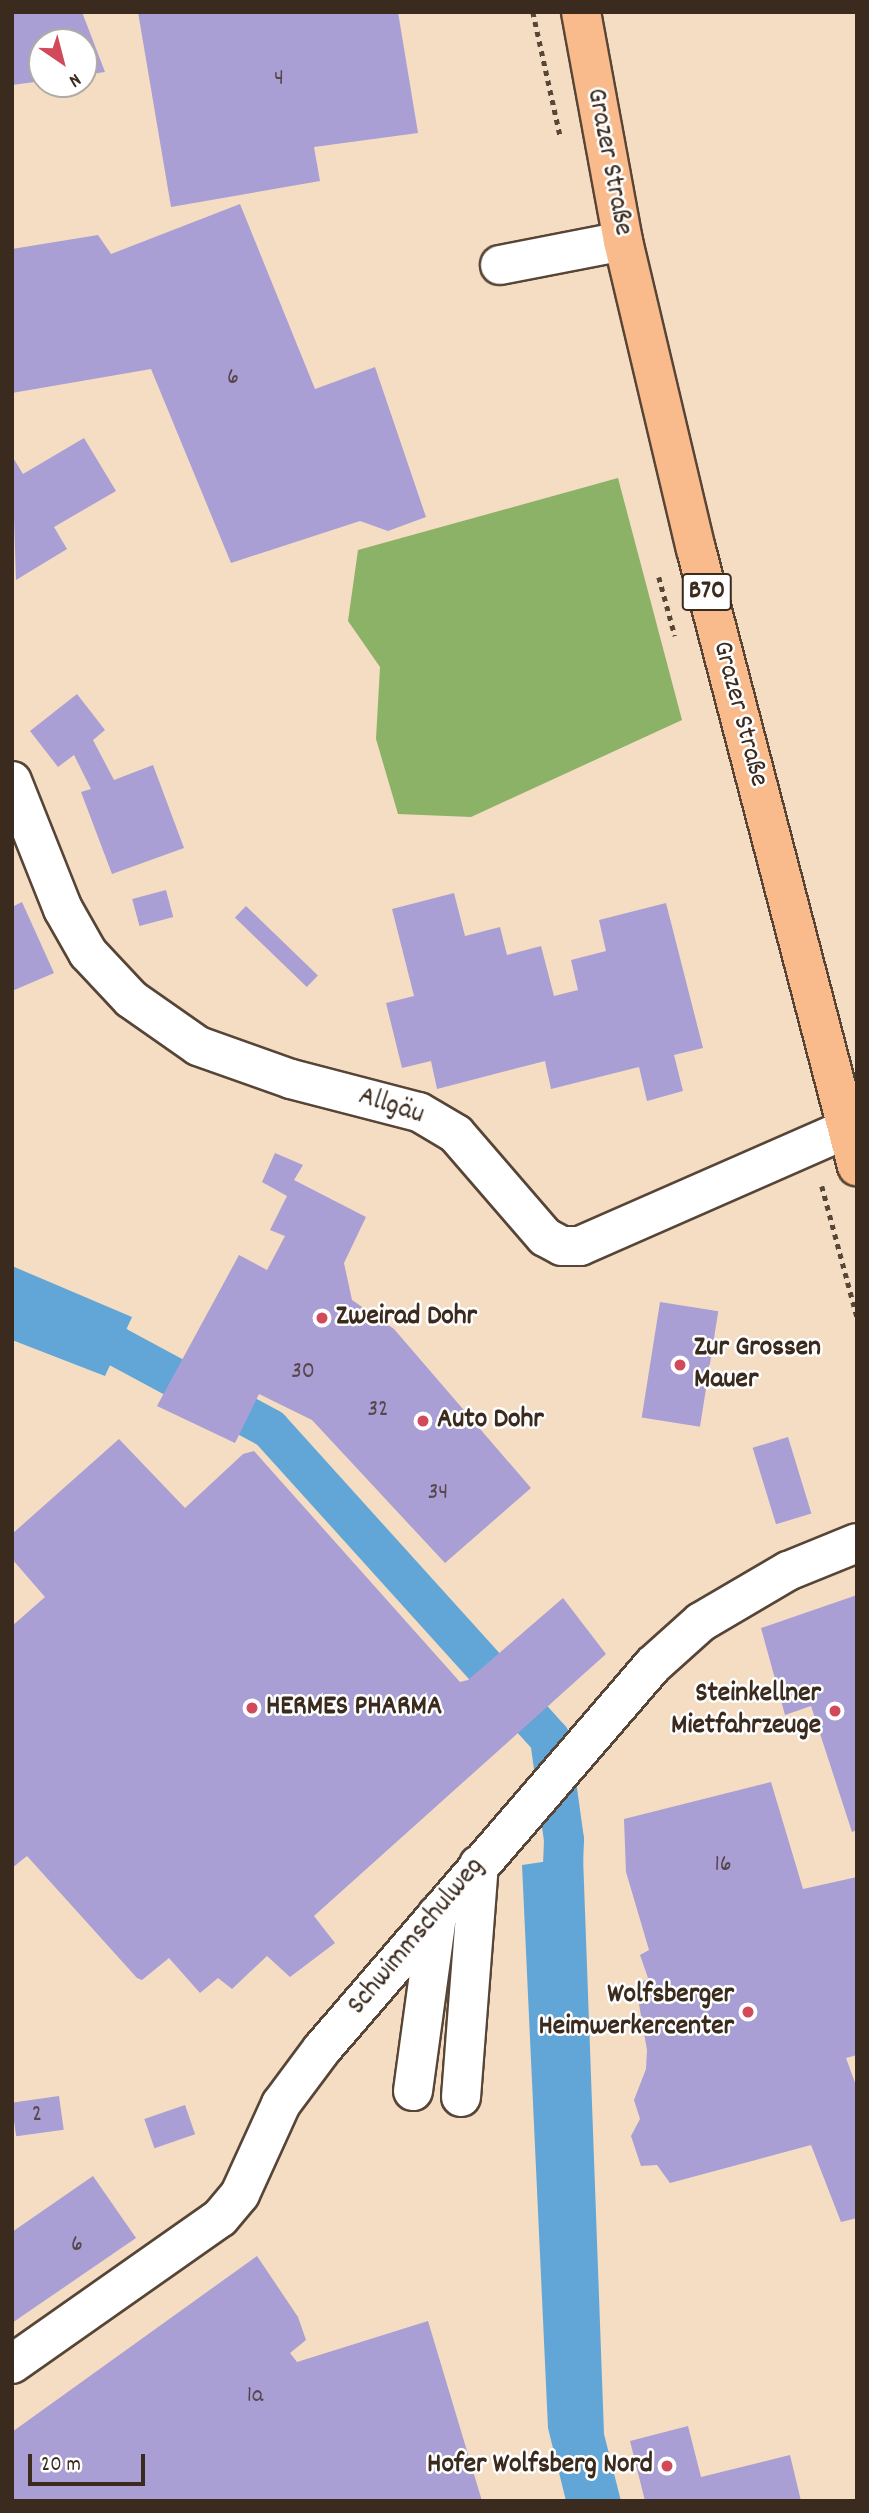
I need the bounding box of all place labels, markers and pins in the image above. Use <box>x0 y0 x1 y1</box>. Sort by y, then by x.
place label: Zweirad Dohr <box>336 1301 477 1335</box>
marker: Zweirad Dohr <box>314 1310 330 1326</box>
place label: Zur Grossen Mauer <box>694 1332 821 1398</box>
marker: Zur Grossen Mauer <box>672 1357 688 1373</box>
place label: Auto Dohr <box>437 1404 544 1438</box>
marker: Auto Dohr <box>415 1413 431 1429</box>
place label: Steinkellner Mietfahrzeuge <box>671 1678 821 1744</box>
place label: HERMES PHARMA <box>266 1691 442 1725</box>
marker: HERMES PHARMA <box>244 1700 260 1716</box>
marker: Steinkellner Mietfahrzeuge <box>827 1703 843 1719</box>
place label: Wolfsberger Heimwerkercenter <box>539 1979 734 2045</box>
marker: Wolfsberger Heimwerkercenter <box>740 2004 756 2020</box>
place label: Hofer Wolfsberg Nord <box>427 2449 653 2483</box>
marker: Hofer Wolfsberg Nord <box>659 2458 675 2474</box>

